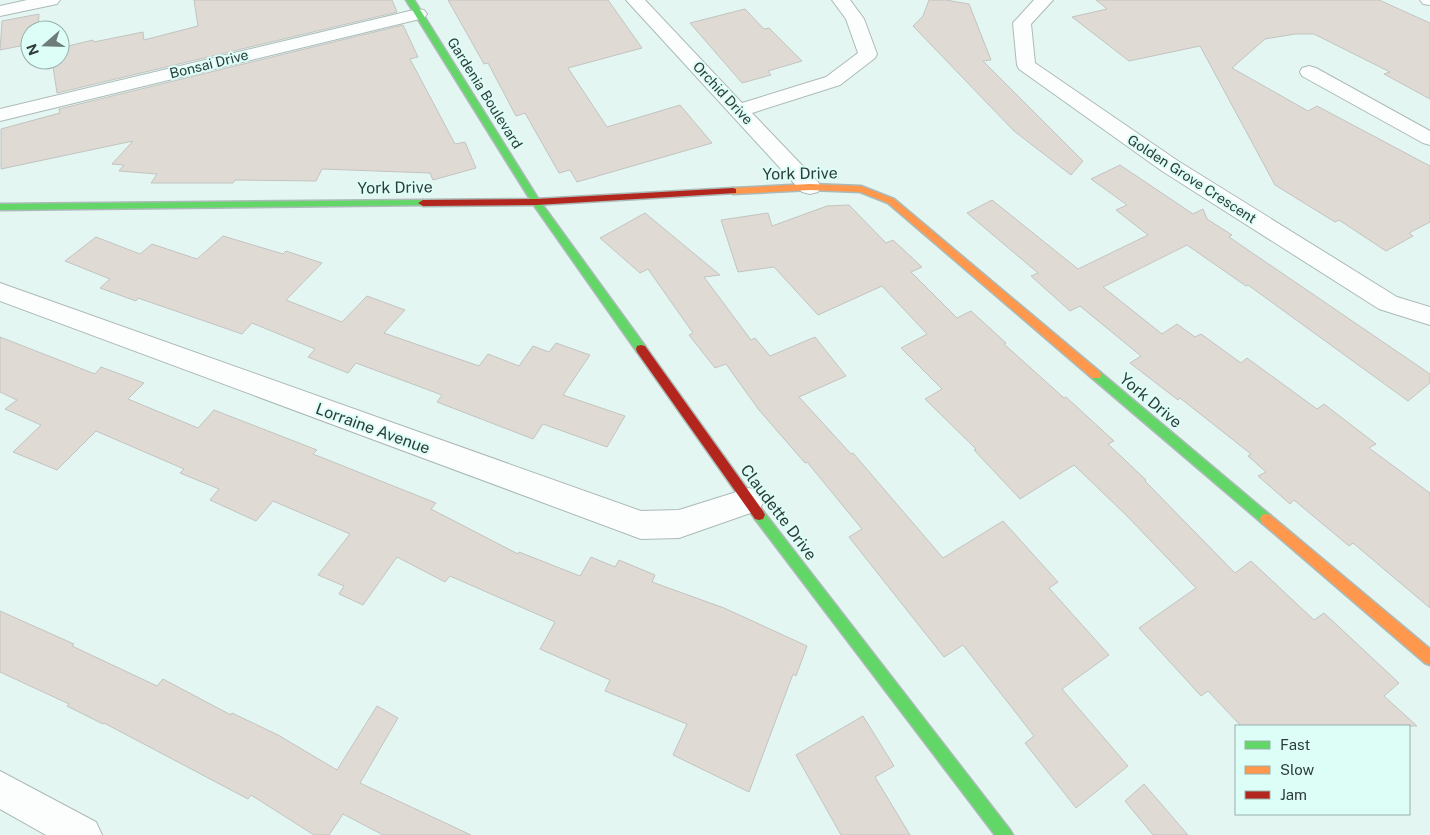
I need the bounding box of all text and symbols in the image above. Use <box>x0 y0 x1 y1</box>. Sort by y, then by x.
north arrow <box>20 20 70 70</box>
street label: Gardenia Boulevard <box>444 35 526 151</box>
text: N <box>23 42 42 57</box>
street label: Bonsai Drive <box>168 46 250 82</box>
street label: Orchid Drive <box>690 58 756 128</box>
street label: Golden Grove Crescent <box>1125 131 1259 227</box>
street label: York Drive <box>762 163 838 184</box>
street label: York Drive <box>357 177 433 198</box>
street label: York Drive <box>1116 369 1186 432</box>
street label: Lorraine Avenue <box>313 399 433 458</box>
street label: Claudette Drive <box>736 461 821 564</box>
legend <box>1235 725 1410 815</box>
text: Fast <box>1280 736 1310 753</box>
text: Slow <box>1280 761 1315 778</box>
text: Jam <box>1280 786 1307 803</box>

